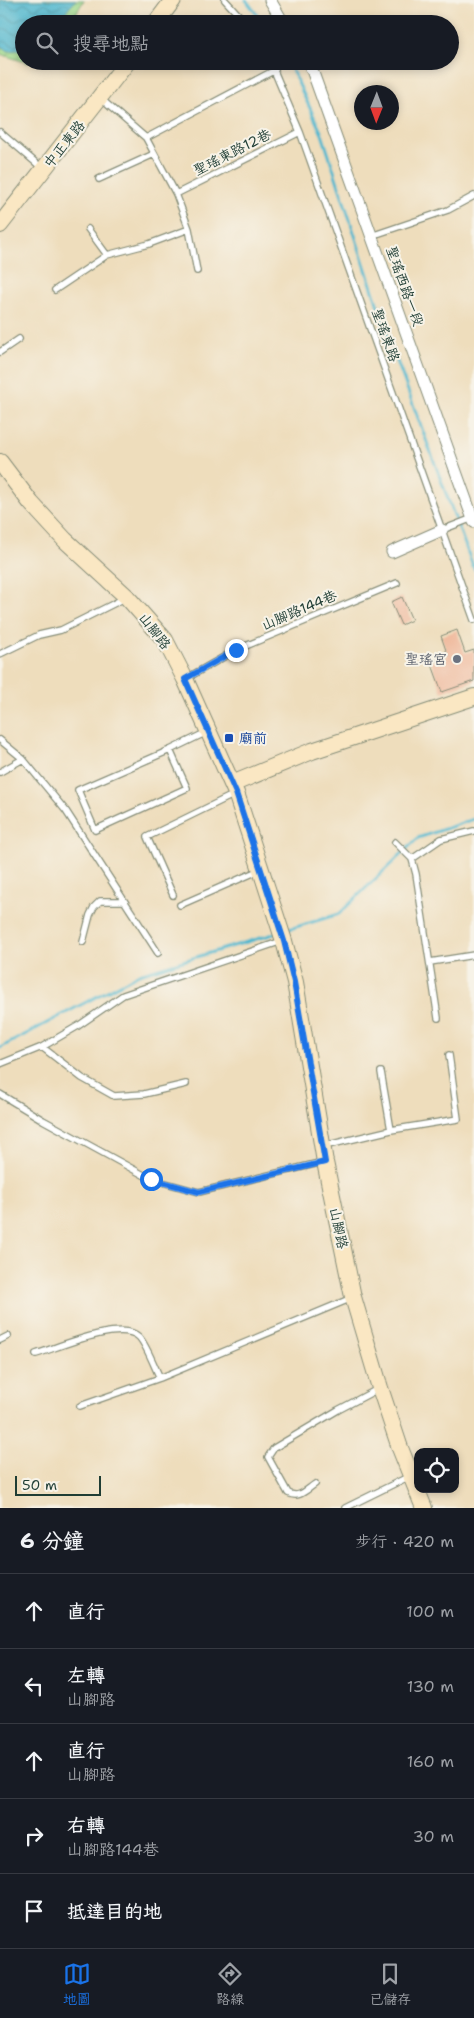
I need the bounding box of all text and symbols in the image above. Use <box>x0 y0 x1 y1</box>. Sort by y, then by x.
search box <box>15 15 459 70</box>
icon: search <box>33 29 61 57</box>
text: 搜尋地點 <box>73 31 149 56</box>
north arrow <box>354 85 399 130</box>
street label: 中正東路 <box>39 117 89 171</box>
street label: 聖瑤東路12巷 <box>190 124 275 179</box>
street label: 聖瑤西路一段 <box>382 243 428 329</box>
street label: 聖瑤東路 <box>368 306 404 364</box>
street label: 山腳路144巷 <box>258 586 340 634</box>
street label: 山腳路 <box>135 609 175 653</box>
route end <box>225 639 248 662</box>
place label: 聖瑤宮 <box>405 650 447 668</box>
marker: 聖瑤宮 <box>451 653 463 665</box>
place label: 廟前 <box>239 729 267 747</box>
marker: 廟前 <box>223 732 235 744</box>
route start <box>140 1168 163 1191</box>
street label: 山腳路 <box>326 1206 352 1250</box>
map controls <box>414 1448 459 1493</box>
button: locate <box>414 1448 459 1493</box>
scale bar <box>15 1473 101 1496</box>
text: 50 m <box>22 1476 57 1494</box>
text: 6 分鐘 <box>20 1527 84 1555</box>
text: 步行 · 420 m <box>355 1531 454 1552</box>
icon: ahead <box>20 1597 48 1625</box>
text: 直行 <box>67 1599 105 1624</box>
text: 100 m <box>406 1601 454 1622</box>
text: 左轉 <box>67 1663 105 1688</box>
icon: left <box>20 1672 48 1700</box>
text: 130 m <box>407 1676 454 1697</box>
text: 山腳路 <box>67 1689 115 1710</box>
text: 直行 <box>67 1738 105 1763</box>
icon: ahead <box>20 1747 48 1775</box>
text: 160 m <box>407 1751 454 1772</box>
text: 山腳路 <box>67 1764 115 1785</box>
text: 右轉 <box>67 1813 105 1838</box>
icon: right <box>20 1822 48 1850</box>
text: 30 m <box>413 1826 454 1847</box>
text: 山腳路144巷 <box>67 1839 159 1860</box>
icon: arrive <box>20 1897 48 1925</box>
text: 抵達目的地 <box>67 1899 162 1924</box>
tab: 地圖 <box>63 1960 91 2008</box>
tab: 路線 <box>216 1960 244 2008</box>
tab: 已儲存 <box>369 1960 411 2008</box>

